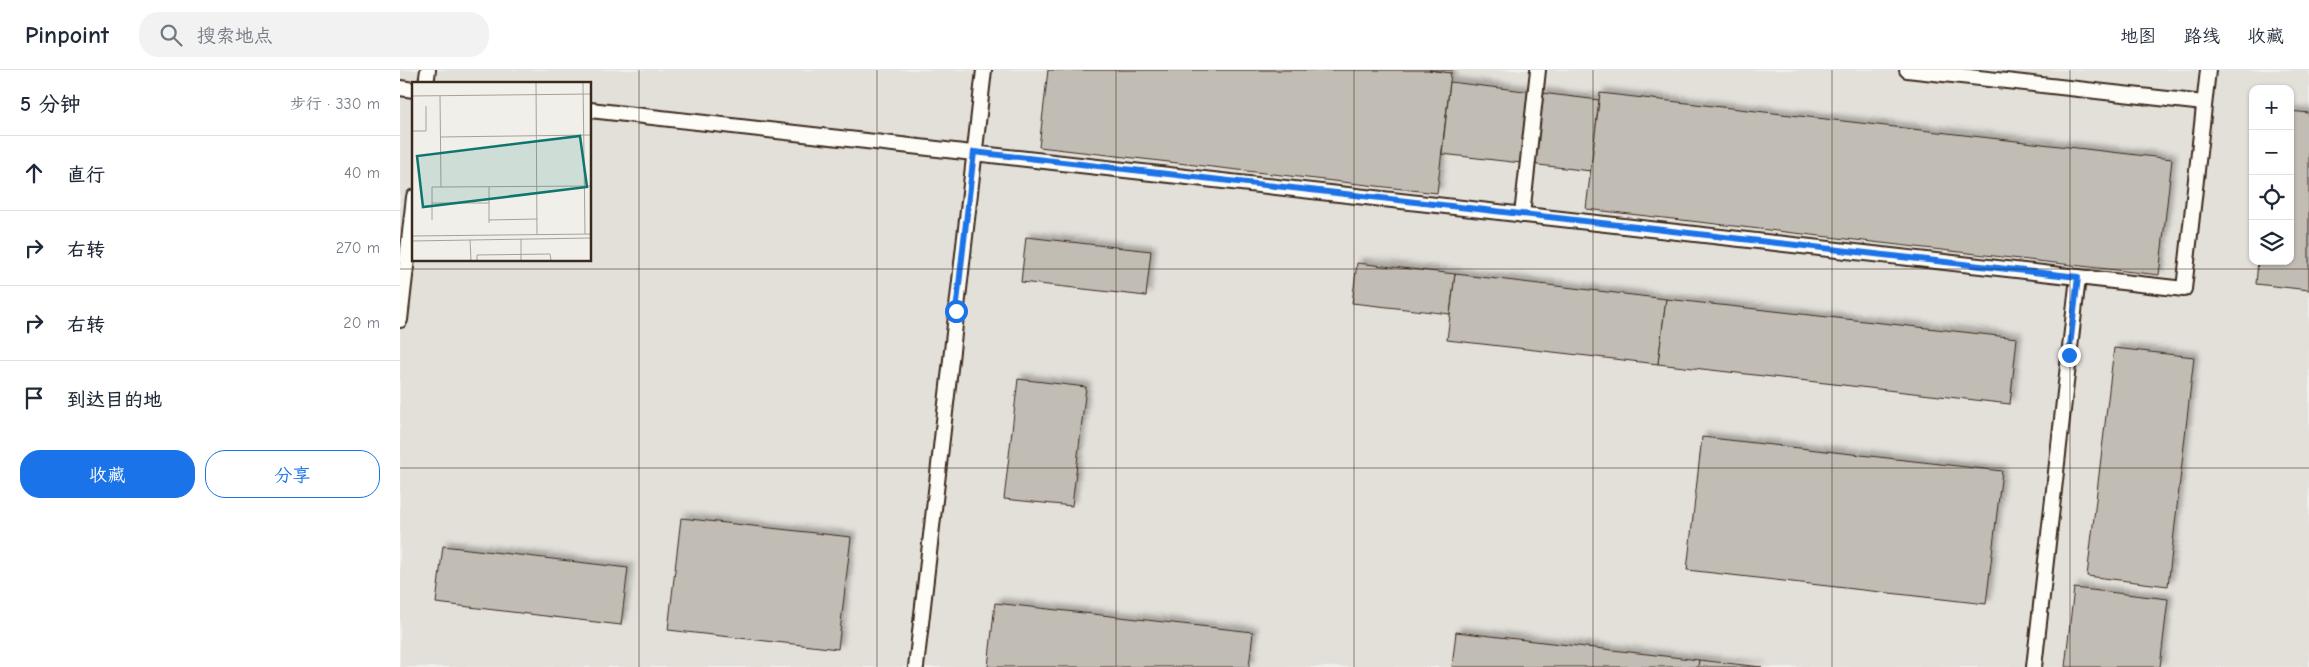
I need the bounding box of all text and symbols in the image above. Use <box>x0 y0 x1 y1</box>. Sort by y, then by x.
search box <box>139 12 489 57</box>
text: Pinpoint <box>25 21 109 49</box>
icon: search <box>157 21 185 49</box>
text: 搜索地点 <box>197 25 273 47</box>
text: 地图 <box>2120 26 2156 47</box>
text: 路线 <box>2184 26 2220 47</box>
text: 收藏 <box>2248 26 2284 47</box>
inset map <box>412 82 591 261</box>
map controls <box>2249 85 2294 265</box>
button: + <box>2249 85 2294 130</box>
text: 5 分钟 <box>20 92 81 116</box>
text: 步行 · 330 m <box>290 95 380 113</box>
button: − <box>2249 130 2294 175</box>
icon: ahead <box>20 159 48 187</box>
text: 直行 <box>67 164 105 186</box>
text: 40 m <box>344 164 380 182</box>
button: locate <box>2249 175 2294 220</box>
button: layers <box>2249 220 2294 265</box>
icon: right <box>20 234 48 262</box>
text: 右转 <box>67 239 105 261</box>
text: 270 m <box>336 239 380 257</box>
route start <box>945 300 968 323</box>
icon: right <box>20 309 48 337</box>
text: 右转 <box>67 314 105 336</box>
text: 20 m <box>343 314 380 332</box>
route end <box>2058 344 2081 367</box>
icon: arrive <box>20 384 48 412</box>
text: 到达目的地 <box>67 389 162 411</box>
button: 收藏 <box>20 450 195 498</box>
button: 分享 <box>205 450 380 498</box>

